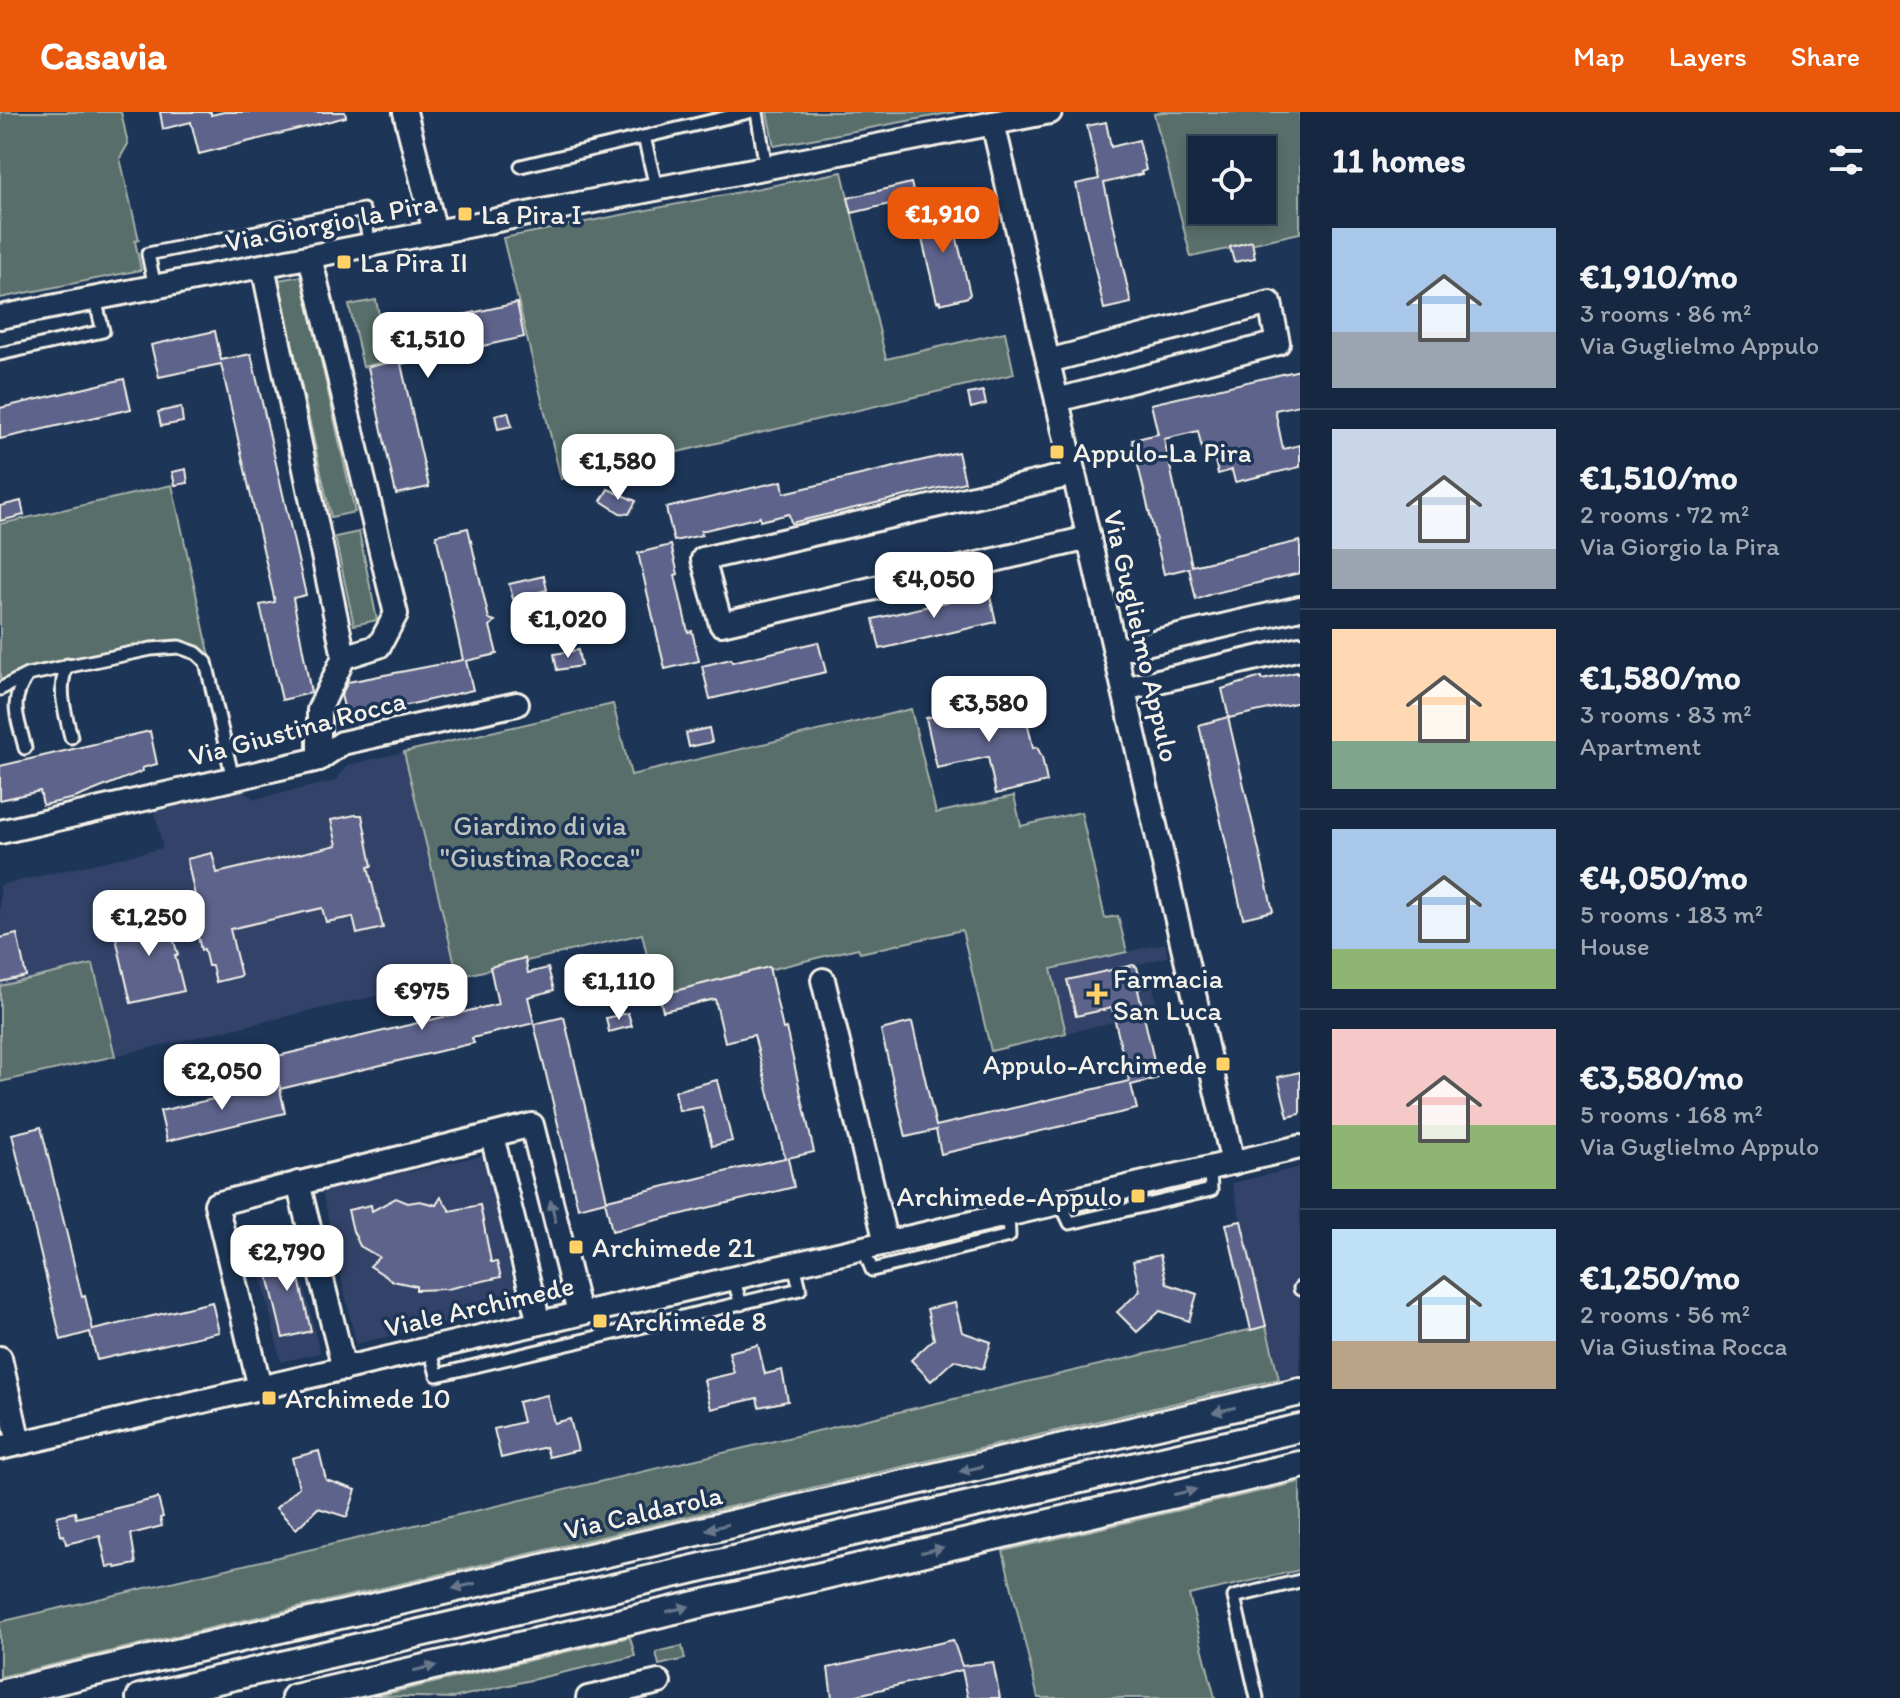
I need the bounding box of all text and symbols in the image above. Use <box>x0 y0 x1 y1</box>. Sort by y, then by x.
text: Casavia <box>40 33 167 79</box>
text: Map <box>1573 39 1625 73</box>
text: Layers <box>1669 39 1747 73</box>
text: Share <box>1791 39 1860 73</box>
map controls <box>1188 136 1276 224</box>
button: locate <box>1188 136 1276 224</box>
icon: filters <box>1824 138 1868 182</box>
text: 11 homes <box>1332 140 1466 181</box>
street label: Via Giorgio la Pira <box>222 185 440 259</box>
pin: €1,910 <box>878 187 1008 255</box>
place label: La Pira I <box>481 197 582 231</box>
text: €1,910 <box>906 197 980 229</box>
marker: La Pira I <box>456 205 474 223</box>
place label: La Pira II <box>360 245 468 279</box>
marker: La Pira II <box>335 253 353 271</box>
text: €1,910/mo <box>1580 256 1738 297</box>
icon: home <box>1396 260 1492 356</box>
text: 3 rooms · 86 m² <box>1580 297 1751 329</box>
pin: €1,510 <box>363 312 493 380</box>
text: €1,510 <box>391 322 465 354</box>
text: Via Guglielmo Appulo <box>1580 329 1819 361</box>
pin: €1,580 <box>553 434 683 502</box>
place label: Appulo-La Pira <box>1073 435 1252 469</box>
marker: Appulo-La Pira <box>1048 443 1066 461</box>
text: €1,580 <box>580 444 657 476</box>
text: €1,510/mo <box>1580 457 1738 498</box>
icon: home <box>1396 461 1492 557</box>
text: 2 rooms · 72 m² <box>1580 498 1749 530</box>
street label: Via Guglielmo Appulo <box>1096 507 1188 765</box>
text: Via Giorgio la Pira <box>1580 530 1780 562</box>
pin: €4,050 <box>869 552 999 620</box>
text: €4,050 <box>893 562 975 594</box>
pin: €1,020 <box>503 592 633 660</box>
text: €1,020 <box>529 602 607 634</box>
text: €1,580/mo <box>1580 657 1741 698</box>
icon: home <box>1396 661 1492 757</box>
pin: €3,580 <box>924 676 1054 744</box>
street label: Via Giustina Rocca <box>185 683 409 773</box>
text: €3,580 <box>949 686 1029 718</box>
text: 3 rooms · 83 m² <box>1580 698 1752 730</box>
text: Apartment <box>1580 730 1701 762</box>
park label: Giardino di via "Giustina Rocca" <box>440 808 640 874</box>
text: €4,050/mo <box>1580 857 1748 898</box>
icon: home <box>1396 861 1492 957</box>
pin: €1,250 <box>84 890 214 958</box>
text: 5 rooms · 183 m² <box>1580 898 1763 930</box>
text: €1,250 <box>111 900 187 932</box>
text: House <box>1580 930 1650 962</box>
pin: €1,110 <box>554 954 684 1022</box>
place label: Farmacia San Luca <box>1113 961 1224 1027</box>
pin: €975 <box>375 964 469 1032</box>
text: €1,110 <box>582 964 656 996</box>
text: €975 <box>395 974 450 1006</box>
marker: Farmacia San Luca <box>1088 985 1106 1003</box>
pin: €2,050 <box>157 1044 287 1112</box>
place label: Appulo-Archimede <box>983 1047 1207 1081</box>
text: €2,050 <box>182 1054 262 1086</box>
marker: Appulo-Archimede <box>1214 1055 1232 1073</box>
text: €3,580/mo <box>1580 1057 1744 1098</box>
icon: home <box>1396 1061 1492 1157</box>
text: 5 rooms · 168 m² <box>1580 1098 1763 1130</box>
text: Via Guglielmo Appulo <box>1580 1130 1819 1162</box>
place label: Archimede-Appulo <box>896 1179 1122 1213</box>
marker: Archimede-Appulo <box>1129 1187 1147 1205</box>
one-way arrow <box>547 1198 559 1223</box>
pin: €2,790 <box>222 1225 352 1293</box>
place label: Archimede 21 <box>592 1230 755 1264</box>
text: €2,790 <box>248 1235 326 1267</box>
marker: Archimede 21 <box>567 1238 585 1256</box>
text: €1,250/mo <box>1580 1257 1740 1298</box>
icon: home <box>1396 1261 1492 1357</box>
street label: Viale Archimede <box>381 1268 577 1344</box>
text: 2 rooms · 56 m² <box>1580 1298 1750 1330</box>
place label: Archimede 8 <box>616 1304 767 1338</box>
marker: Archimede 8 <box>591 1312 609 1330</box>
text: Via Giustina Rocca <box>1580 1330 1787 1362</box>
place label: Archimede 10 <box>285 1381 451 1415</box>
marker: Archimede 10 <box>260 1389 278 1407</box>
one-way arrow <box>1211 1404 1236 1417</box>
one-way arrow <box>958 1463 983 1475</box>
street label: Via Caldarola <box>560 1477 726 1547</box>
one-way arrow <box>1173 1485 1198 1497</box>
one-way arrow <box>705 1521 730 1534</box>
one-way arrow <box>919 1543 944 1556</box>
one-way arrow <box>452 1580 477 1593</box>
one-way arrow <box>666 1602 691 1615</box>
one-way arrow <box>413 1661 438 1674</box>

